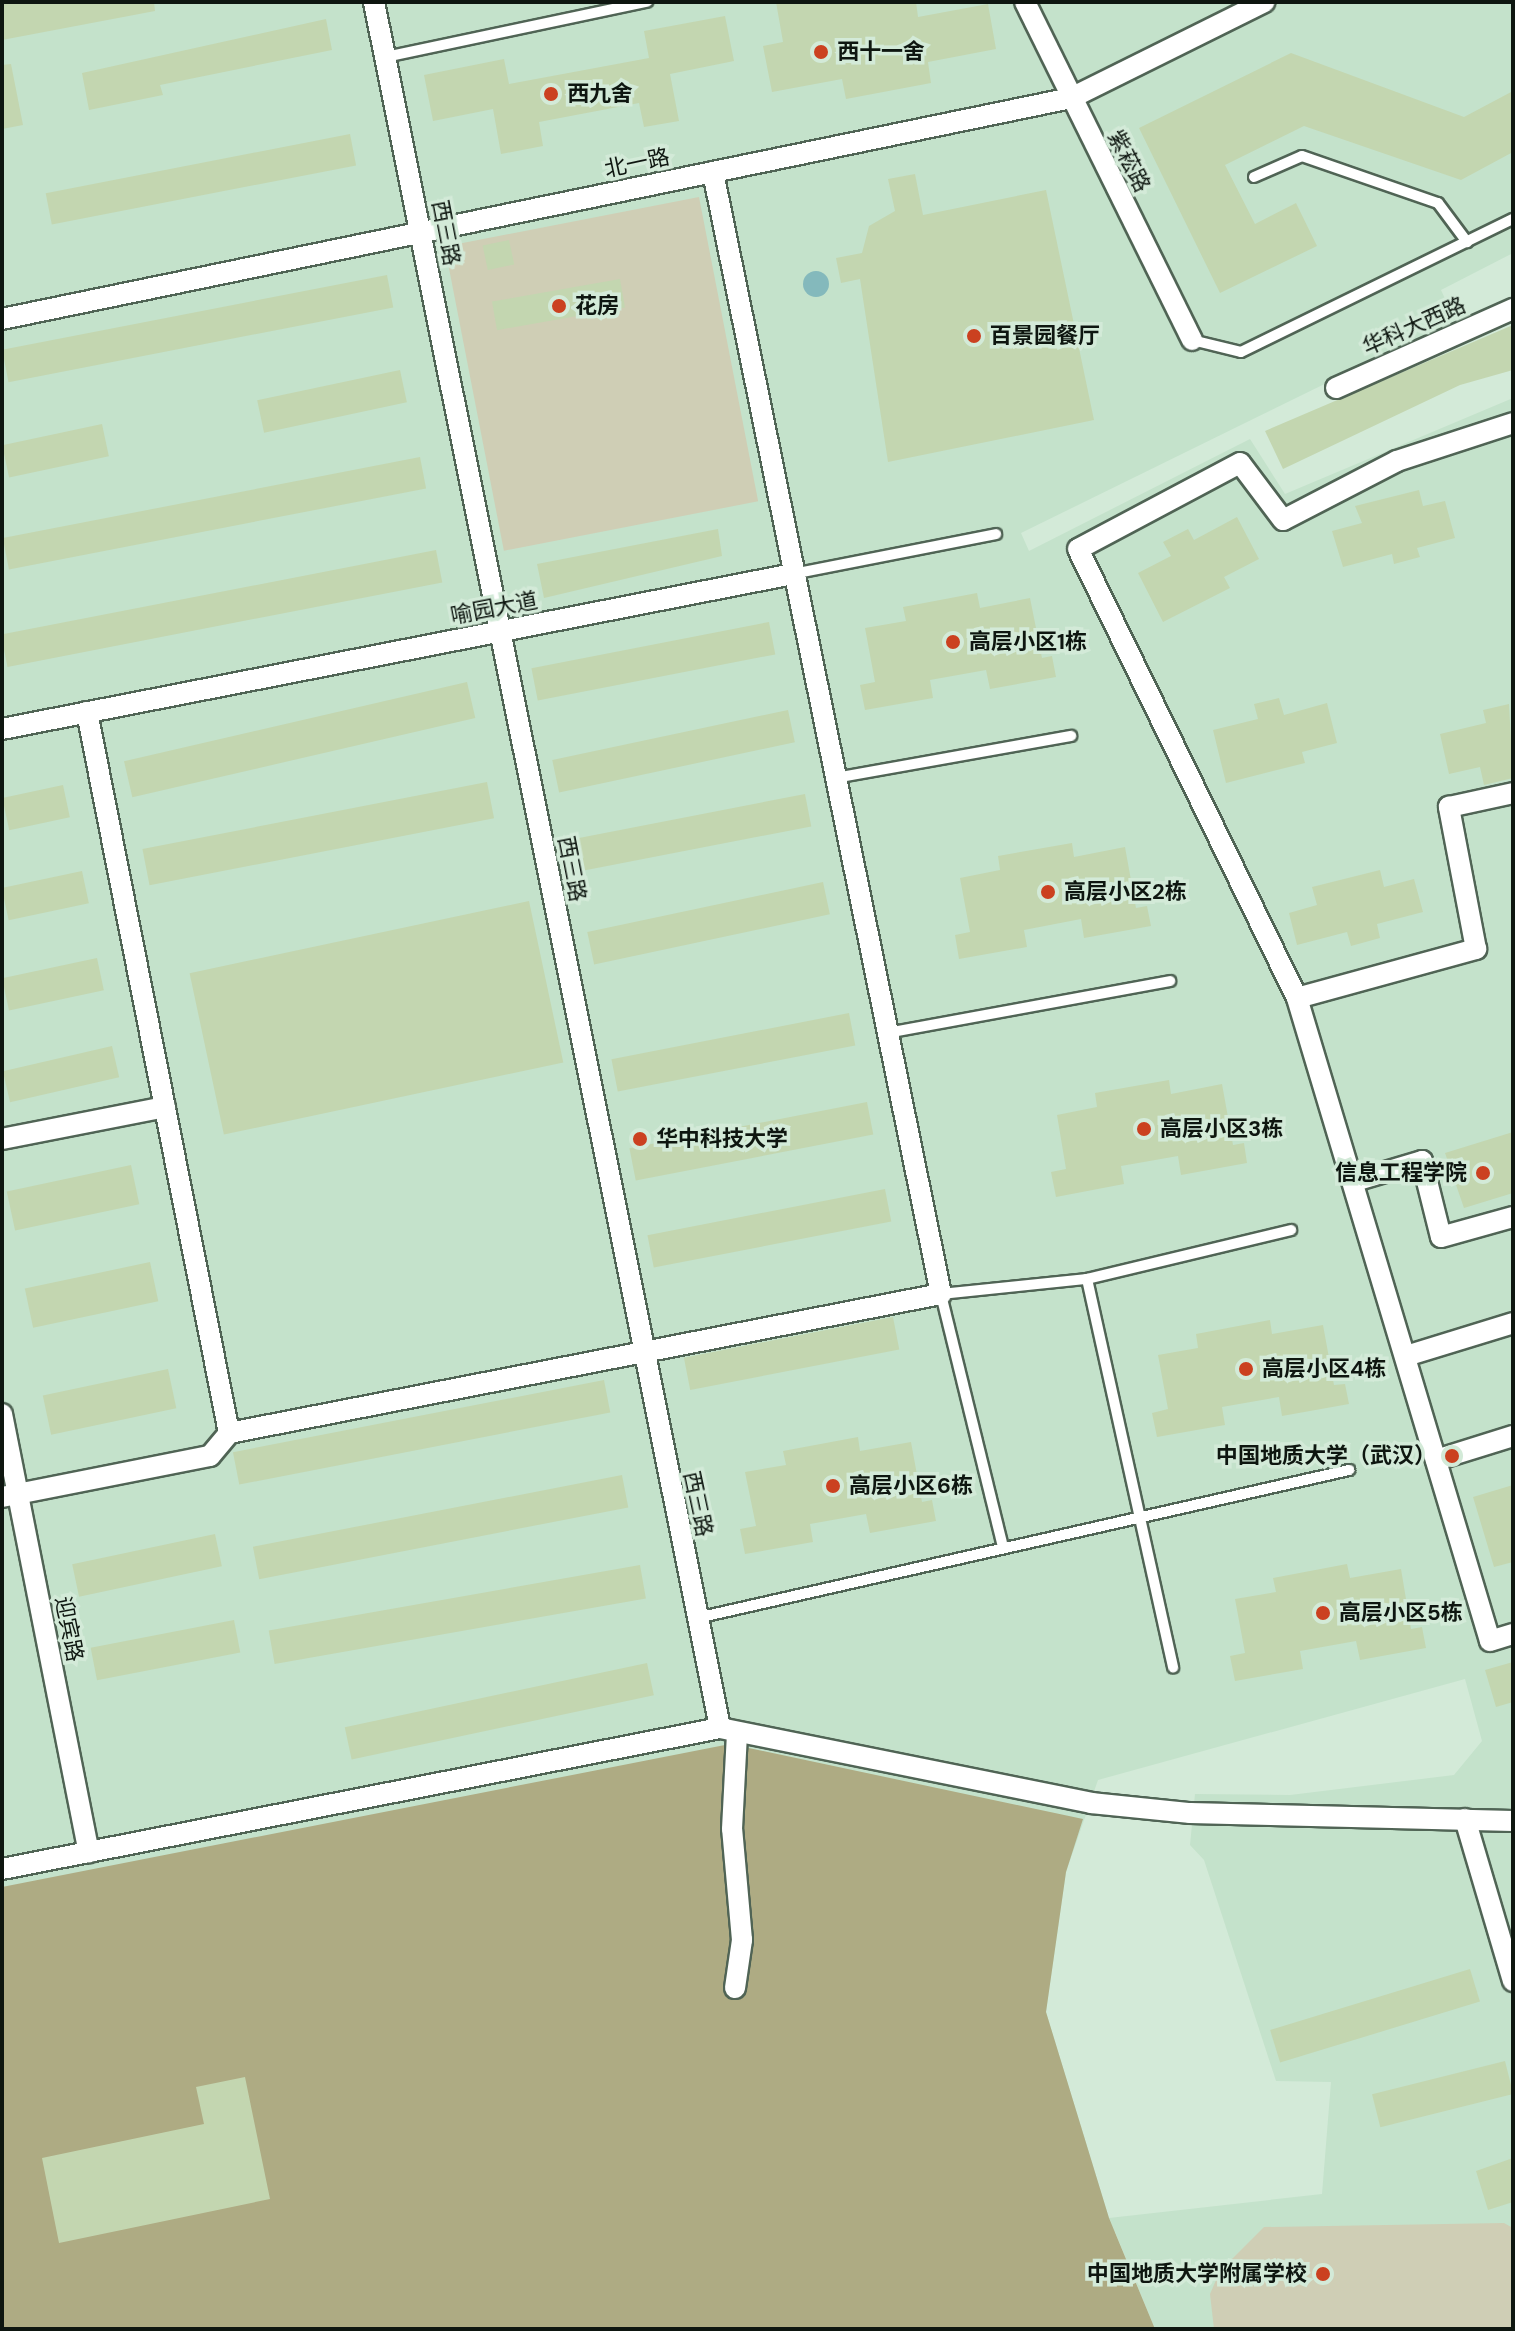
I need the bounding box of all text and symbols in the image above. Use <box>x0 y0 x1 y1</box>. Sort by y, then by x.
place label: 西十一舍 <box>837 39 925 65</box>
marker: 西十一舍 <box>812 43 830 61</box>
place label: 西九舍 <box>567 81 633 107</box>
marker: 西九舍 <box>542 85 560 103</box>
street label: 紫菘路 <box>1102 126 1156 196</box>
street label: 北一路 <box>602 143 672 183</box>
street label: 西三路 <box>427 198 465 268</box>
street label: 华科大西路 <box>1358 292 1470 360</box>
place label: 花房 <box>575 293 619 319</box>
marker: 花房 <box>550 297 568 315</box>
place label: 百景园餐厅 <box>990 323 1100 349</box>
marker: 百景园餐厅 <box>965 327 983 345</box>
street label: 喻园大道 <box>448 587 540 629</box>
place label: 高层小区1栋 <box>969 629 1087 655</box>
marker: 高层小区1栋 <box>944 633 962 651</box>
street label: 西三路 <box>553 834 591 904</box>
place label: 高层小区2栋 <box>1064 879 1187 905</box>
marker: 高层小区2栋 <box>1039 883 1057 901</box>
place label: 高层小区3栋 <box>1160 1116 1283 1142</box>
marker: 高层小区3栋 <box>1135 1120 1153 1138</box>
place label: 华中科技大学 <box>656 1126 788 1152</box>
marker: 华中科技大学 <box>631 1130 649 1148</box>
place label: 信息工程学院 <box>1335 1160 1467 1186</box>
marker: 信息工程学院 <box>1474 1164 1492 1182</box>
place label: 高层小区4栋 <box>1262 1356 1386 1382</box>
marker: 高层小区4栋 <box>1237 1360 1255 1378</box>
place label: 中国地质大学（武汉） <box>1216 1443 1436 1469</box>
marker: 中国地质大学（武汉） <box>1443 1447 1461 1465</box>
street label: 西三路 <box>678 1469 718 1539</box>
place label: 高层小区6栋 <box>849 1473 973 1499</box>
marker: 高层小区6栋 <box>824 1477 842 1495</box>
street label: 迎宾路 <box>50 1594 88 1664</box>
place label: 高层小区5栋 <box>1339 1600 1463 1626</box>
marker: 高层小区5栋 <box>1314 1604 1332 1622</box>
place label: 中国地质大学附属学校 <box>1087 2261 1307 2287</box>
marker: 中国地质大学附属学校 <box>1314 2265 1332 2283</box>

